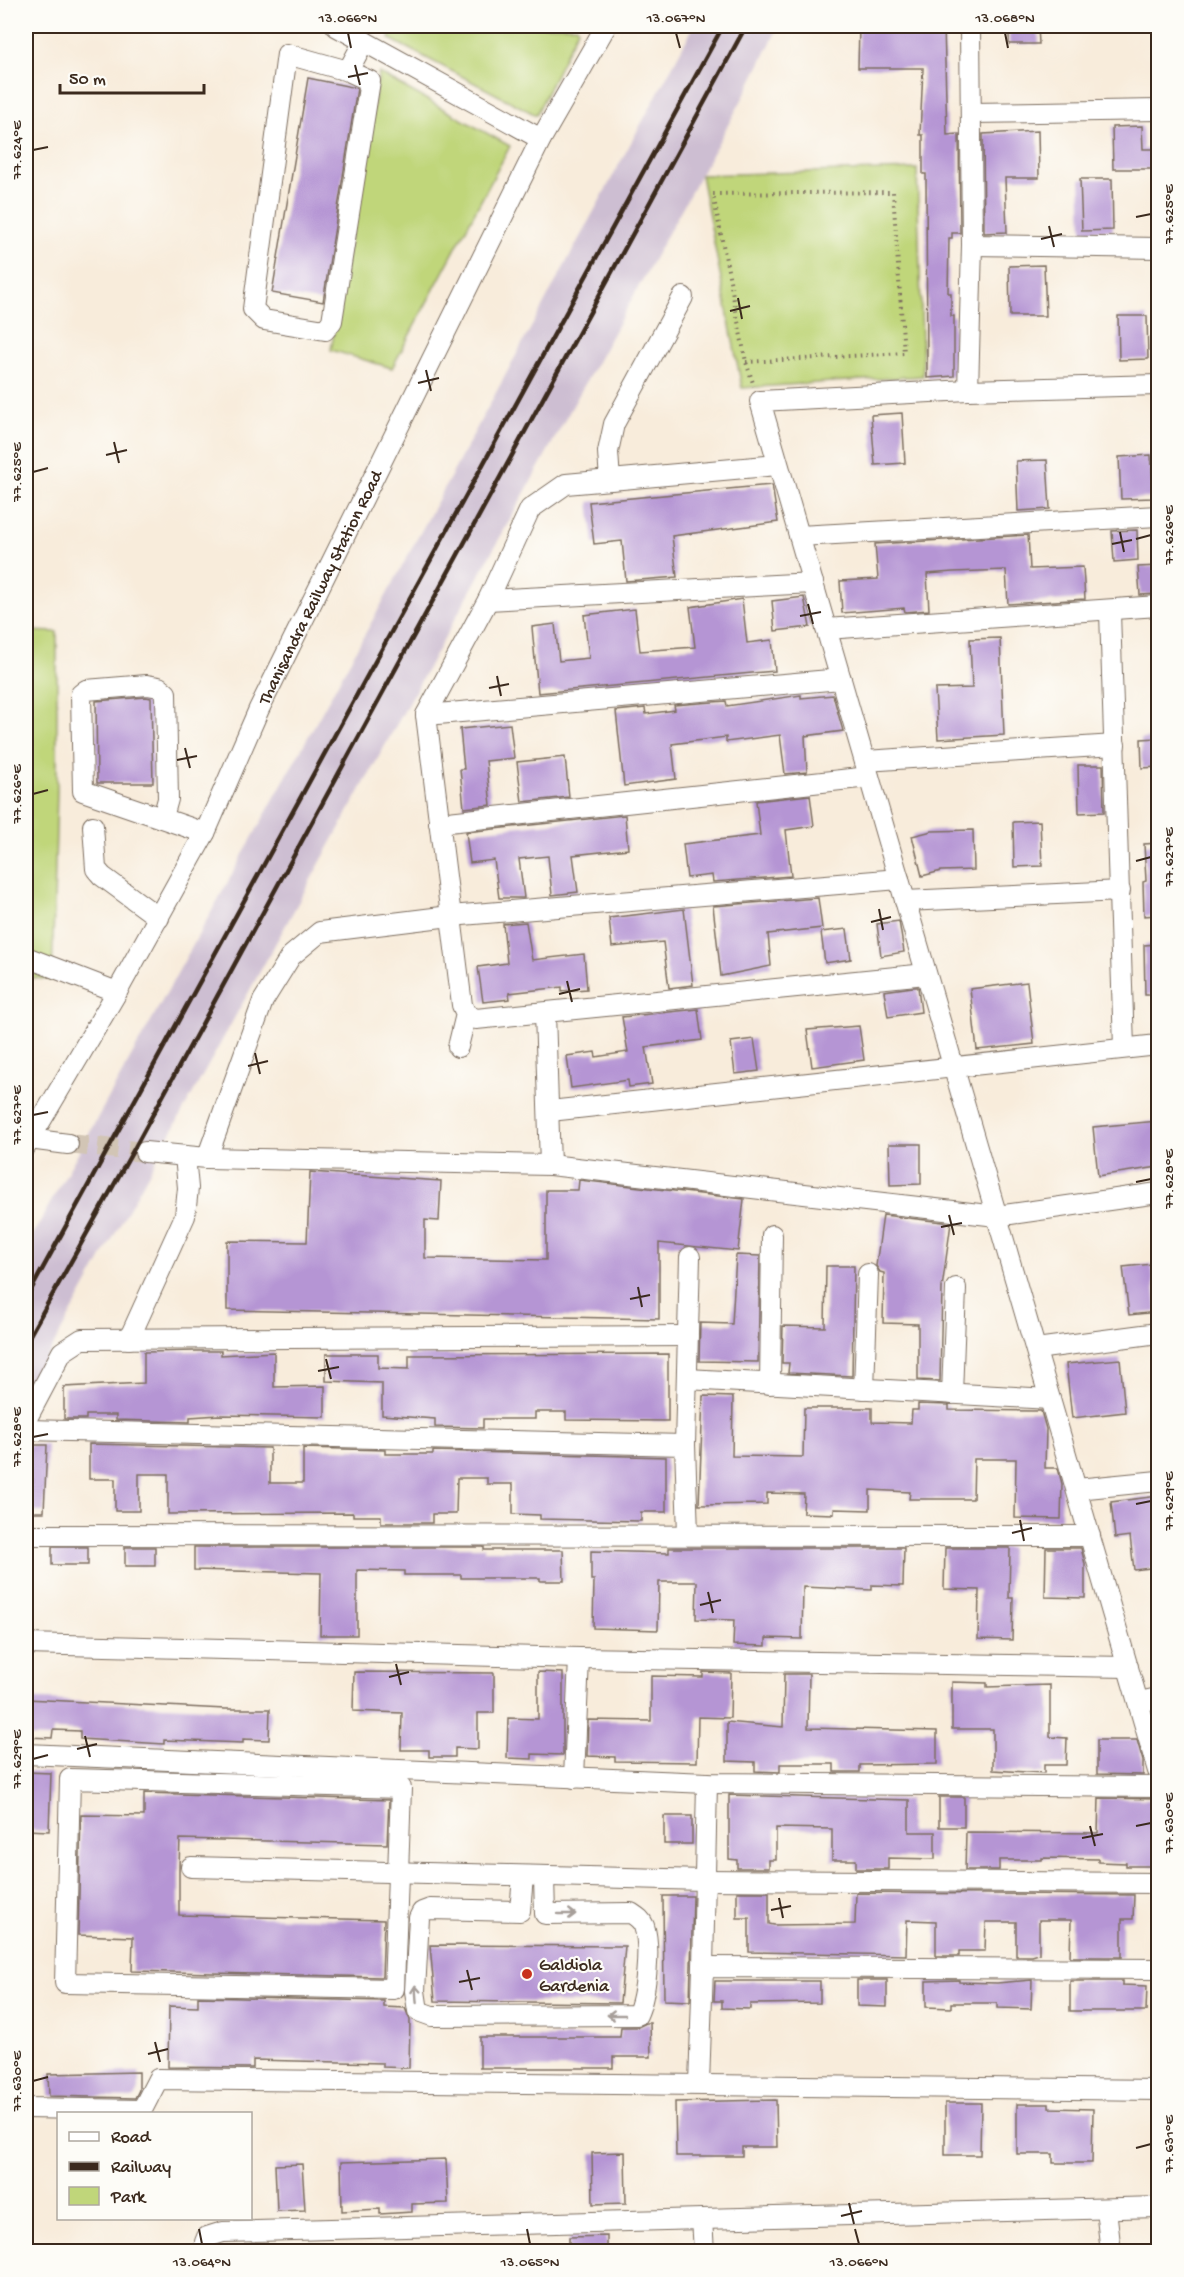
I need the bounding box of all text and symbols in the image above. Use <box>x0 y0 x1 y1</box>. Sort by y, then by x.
text: 13.066°N <box>318 10 378 28</box>
text: 13.067°N <box>645 10 706 28</box>
text: 13.068°N <box>974 10 1035 28</box>
scale bar <box>60 57 204 95</box>
text: 50 m <box>69 70 106 91</box>
text: 77.624°E <box>9 120 27 180</box>
text: 77.625°E <box>1161 184 1179 245</box>
text: 77.625°E <box>9 442 27 503</box>
street label: Thanisandra Railway Station Road <box>254 466 389 709</box>
text: 77.626°E <box>1161 505 1179 565</box>
text: 77.626°E <box>9 764 27 824</box>
text: 77.627°E <box>1161 827 1179 888</box>
text: 77.627°E <box>9 1085 27 1146</box>
text: 77.628°E <box>1161 1149 1179 1210</box>
text: 77.628°E <box>9 1407 27 1468</box>
text: 77.629°E <box>1161 1471 1179 1531</box>
text: 77.629°E <box>9 1729 27 1789</box>
text: 77.630°E <box>1161 1792 1179 1854</box>
one-way arrow <box>556 1908 576 1920</box>
place label: Galdiola Gardenia <box>539 1956 610 1998</box>
marker: Galdiola Gardenia <box>520 1967 534 1981</box>
one-way arrow <box>410 1984 421 2004</box>
one-way arrow <box>606 2009 626 2021</box>
text: 77.630°E <box>9 2050 27 2112</box>
legend <box>57 2112 252 2220</box>
text: 77.631°E <box>1161 2114 1179 2174</box>
text: Road <box>111 2128 152 2149</box>
text: Railway <box>111 2158 171 2179</box>
text: Park <box>110 2188 147 2209</box>
text: 13.064°N <box>172 2254 231 2272</box>
text: 13.065°N <box>499 2254 560 2272</box>
text: 13.066°N <box>829 2254 889 2272</box>

